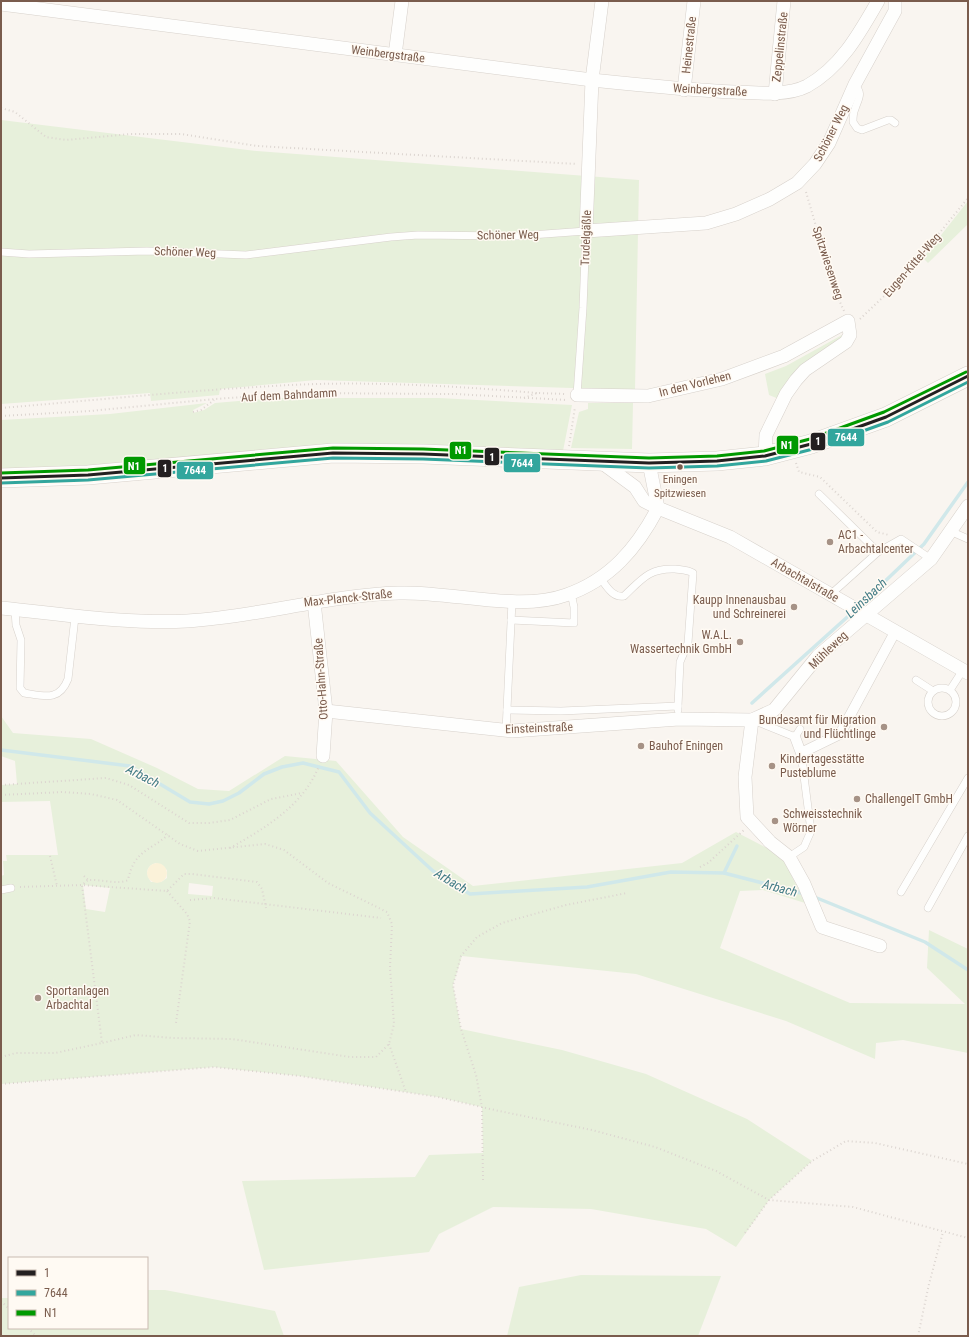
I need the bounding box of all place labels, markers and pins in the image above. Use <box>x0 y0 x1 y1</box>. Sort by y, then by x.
marker: Eningen Spitzwiesen <box>675 462 685 472</box>
place label: Eningen Spitzwiesen <box>654 473 706 500</box>
place label: AC1 - Arbachtalcenter <box>838 528 914 556</box>
marker: AC1 - Arbachtalcenter <box>825 537 835 547</box>
place label: Kaupp Innenausbau und Schreinerei <box>693 593 786 621</box>
marker: Kaupp Innenausbau und Schreinerei <box>789 602 799 612</box>
place label: W.A.L. Wassertechnik GmbH <box>630 628 732 656</box>
marker: W.A.L. Wassertechnik GmbH <box>735 637 745 647</box>
place label: Bundesamt für Migration und Flüchtlinge <box>759 713 876 741</box>
marker: Bundesamt für Migration und Flüchtlinge <box>879 722 889 732</box>
place label: Bauhof Eningen <box>649 739 723 753</box>
marker: Bauhof Eningen <box>636 741 646 751</box>
place label: Kindertagesstätte Pusteblume <box>780 752 865 780</box>
marker: Kindertagesstätte Pusteblume <box>767 761 777 771</box>
place label: ChallengeIT GmbH <box>865 792 953 806</box>
marker: ChallengeIT GmbH <box>852 794 862 804</box>
place label: Schweisstechnik Wörner <box>783 807 863 835</box>
marker: Schweisstechnik Wörner <box>770 816 780 826</box>
place label: Sportanlagen Arbachtal <box>46 984 109 1012</box>
marker: Sportanlagen Arbachtal <box>33 993 43 1003</box>

